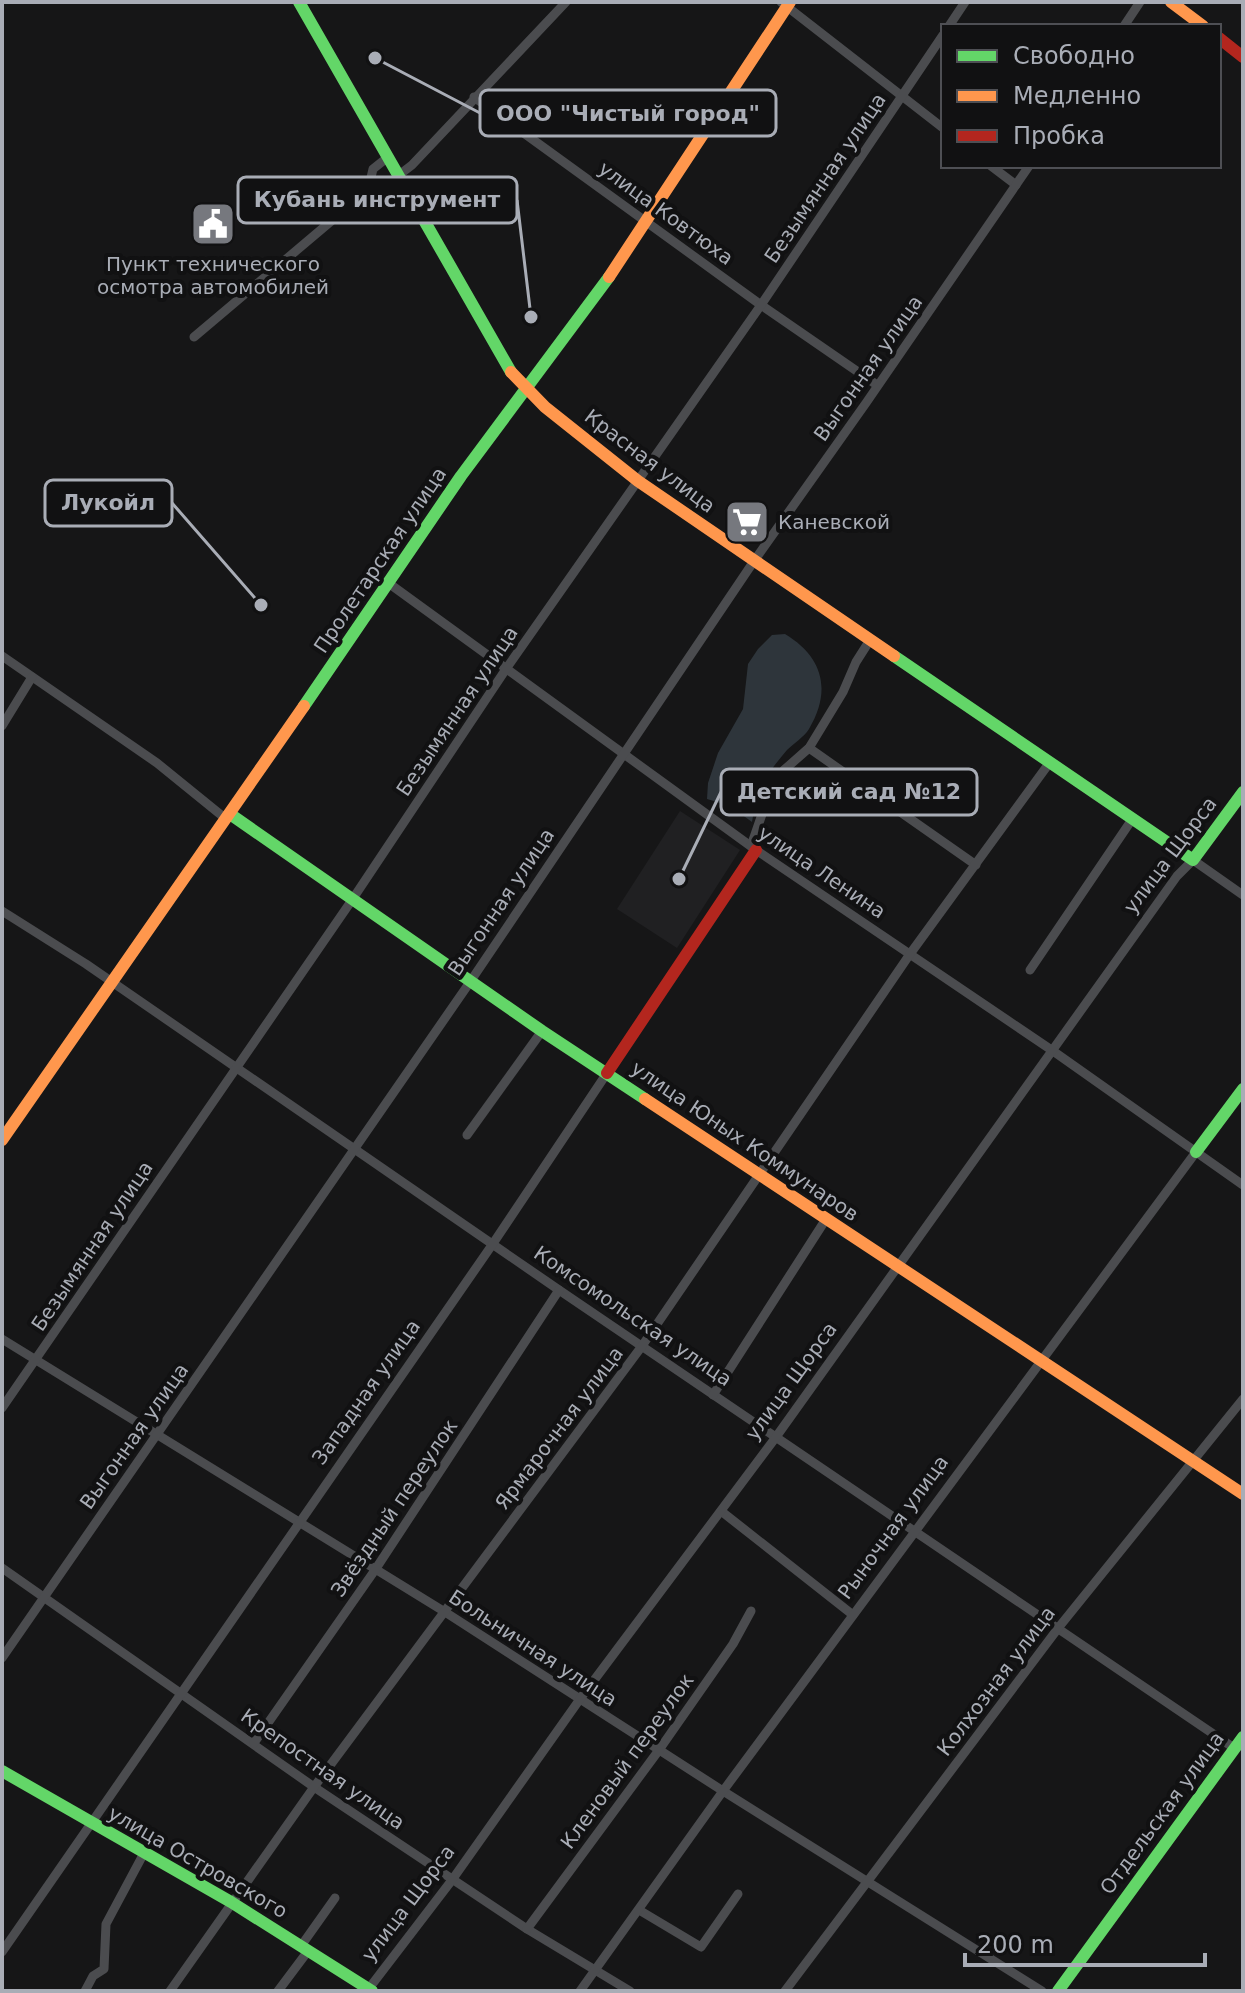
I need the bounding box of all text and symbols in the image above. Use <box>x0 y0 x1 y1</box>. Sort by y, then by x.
legend <box>941 24 1221 168</box>
text: Свободно <box>1013 42 1135 70</box>
text: Медленно <box>1013 82 1141 110</box>
street label: Безымянная улица <box>759 88 891 268</box>
callout: ООО "Чистый город" <box>480 90 776 136</box>
text: ООО "Чистый город" <box>496 101 760 126</box>
text: Пробка <box>1013 122 1105 150</box>
street label: улица Ковтюха <box>594 156 738 270</box>
callout: Кубань инструмент <box>238 177 517 223</box>
text: Кубань инструмент <box>254 187 501 212</box>
public building icon: Пункт технического осмотра автомобилей <box>189 200 237 248</box>
place label: Пункт технического осмотра автомобилей <box>97 252 329 299</box>
street label: Выгонная улица <box>809 290 927 446</box>
street label: Красная улица <box>580 404 720 518</box>
street label: Пролетарская улица <box>309 463 451 657</box>
callout: Лукойл <box>45 480 172 526</box>
text: Лукойл <box>61 490 155 515</box>
supermarket icon: Каневской <box>723 498 771 546</box>
place label: Каневской <box>778 510 890 534</box>
street label: Безымянная улица <box>391 621 523 801</box>
callout: Детский сад №12 <box>721 769 977 815</box>
text: Детский сад №12 <box>737 779 961 804</box>
street label: улица Щорса <box>1118 792 1222 918</box>
street label: улица Ленина <box>754 821 890 923</box>
street label: Выгонная улица <box>443 824 559 980</box>
street label: улица Юных Коммунаров <box>627 1056 863 1226</box>
street label: Безымянная улица <box>26 1156 158 1336</box>
street label: Комсомольская улица <box>529 1241 737 1391</box>
street label: Западная улица <box>307 1315 425 1469</box>
street label: улица Щорса <box>740 1317 842 1445</box>
street label: Ярмарочная улица <box>490 1342 628 1514</box>
street label: Выгонная улица <box>75 1358 193 1514</box>
street label: Звёздный переулок <box>326 1415 462 1601</box>
street label: Рыночная улица <box>833 1450 953 1604</box>
street label: Больничная улица <box>444 1585 622 1711</box>
street label: Колхозная улица <box>932 1601 1060 1761</box>
street label: Кленовый переулок <box>555 1669 699 1853</box>
street label: Крепостная улица <box>237 1703 409 1835</box>
street label: Отдельская улица <box>1095 1727 1229 1899</box>
street label: улица Островского <box>104 1801 292 1923</box>
street label: улица Щорса <box>356 1840 460 1966</box>
scale bar <box>965 1917 1205 1967</box>
text: 200 m <box>977 1931 1054 1959</box>

